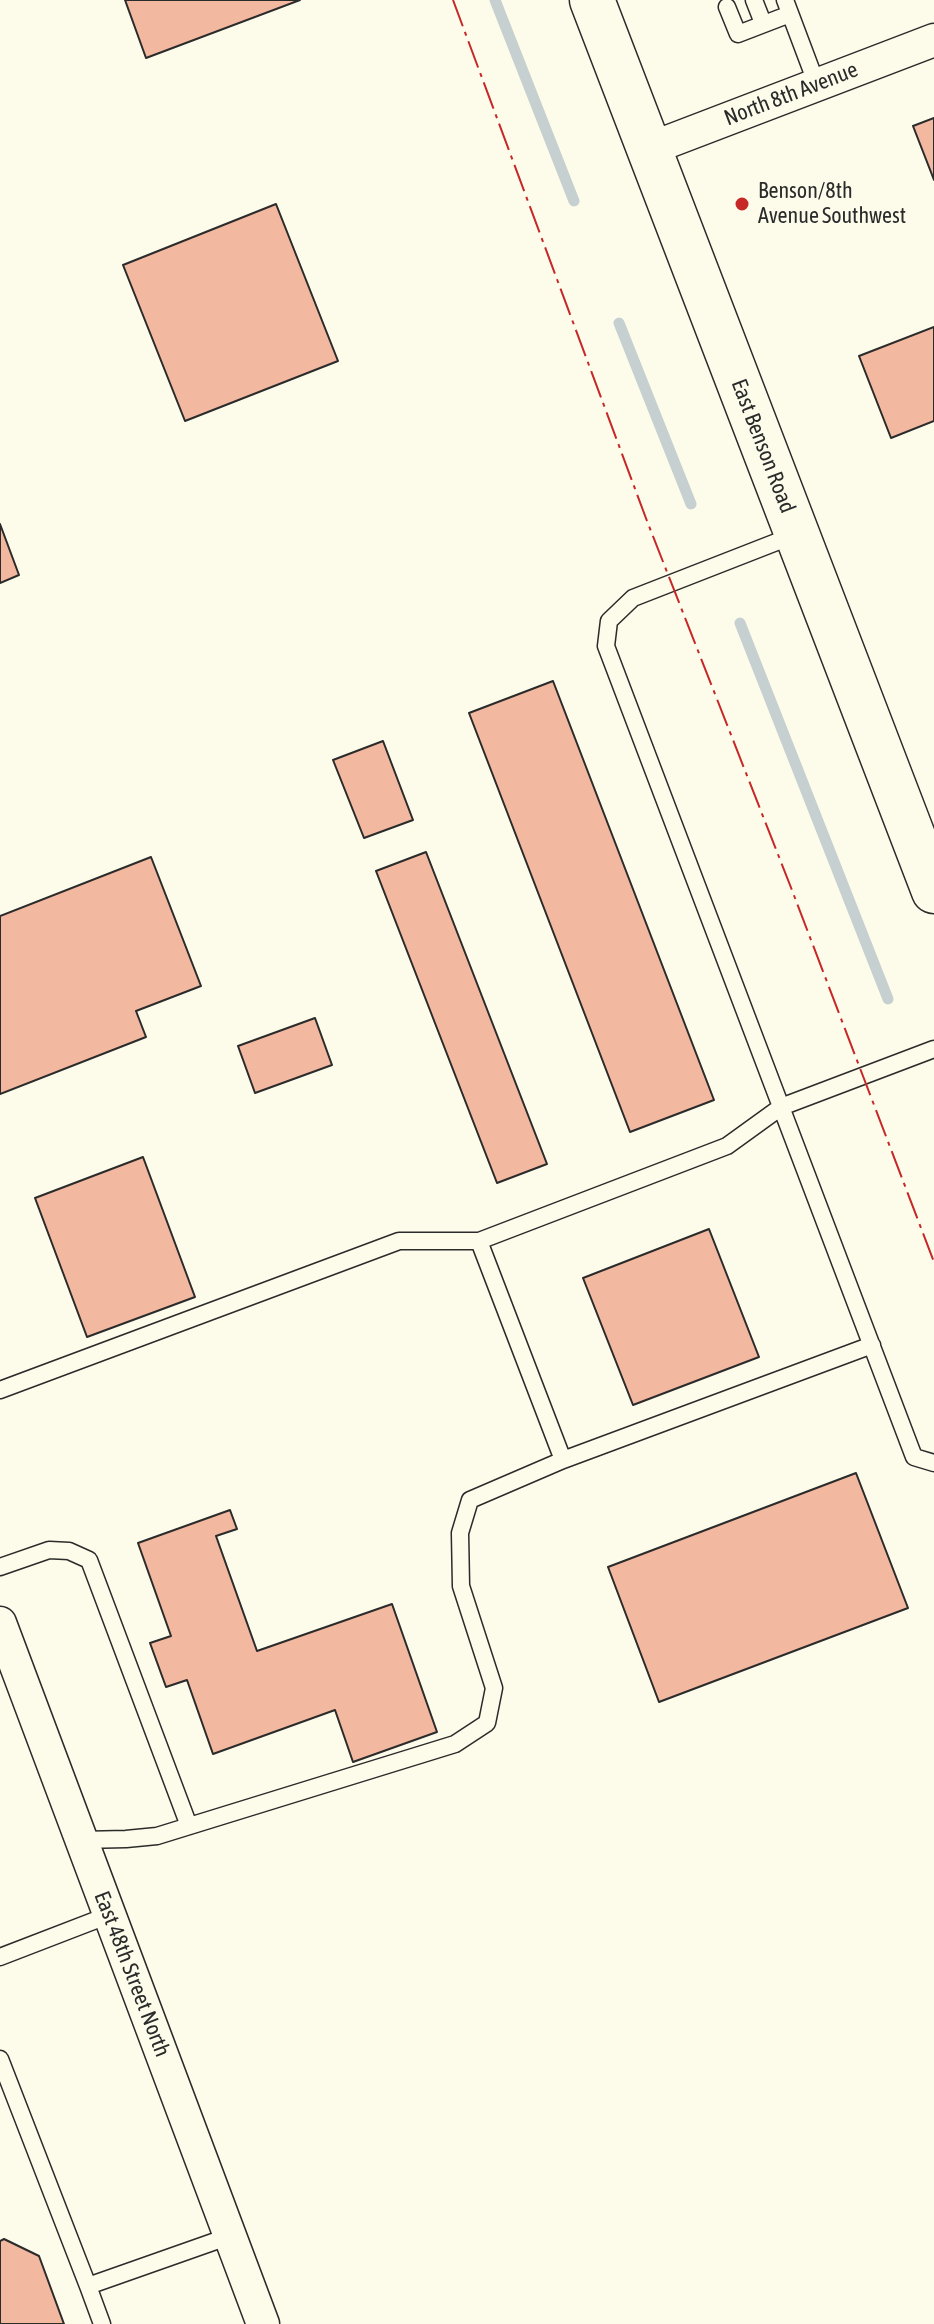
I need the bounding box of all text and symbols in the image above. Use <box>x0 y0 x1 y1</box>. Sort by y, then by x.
street label: North 8th Avenue <box>721 56 861 132</box>
place label: Benson/8th Avenue Southwest <box>758 178 906 230</box>
marker: Benson/8th Avenue Southwest <box>733 195 751 213</box>
street label: East Benson Road <box>725 375 801 517</box>
street label: East 48th Street North <box>88 1887 176 2061</box>

